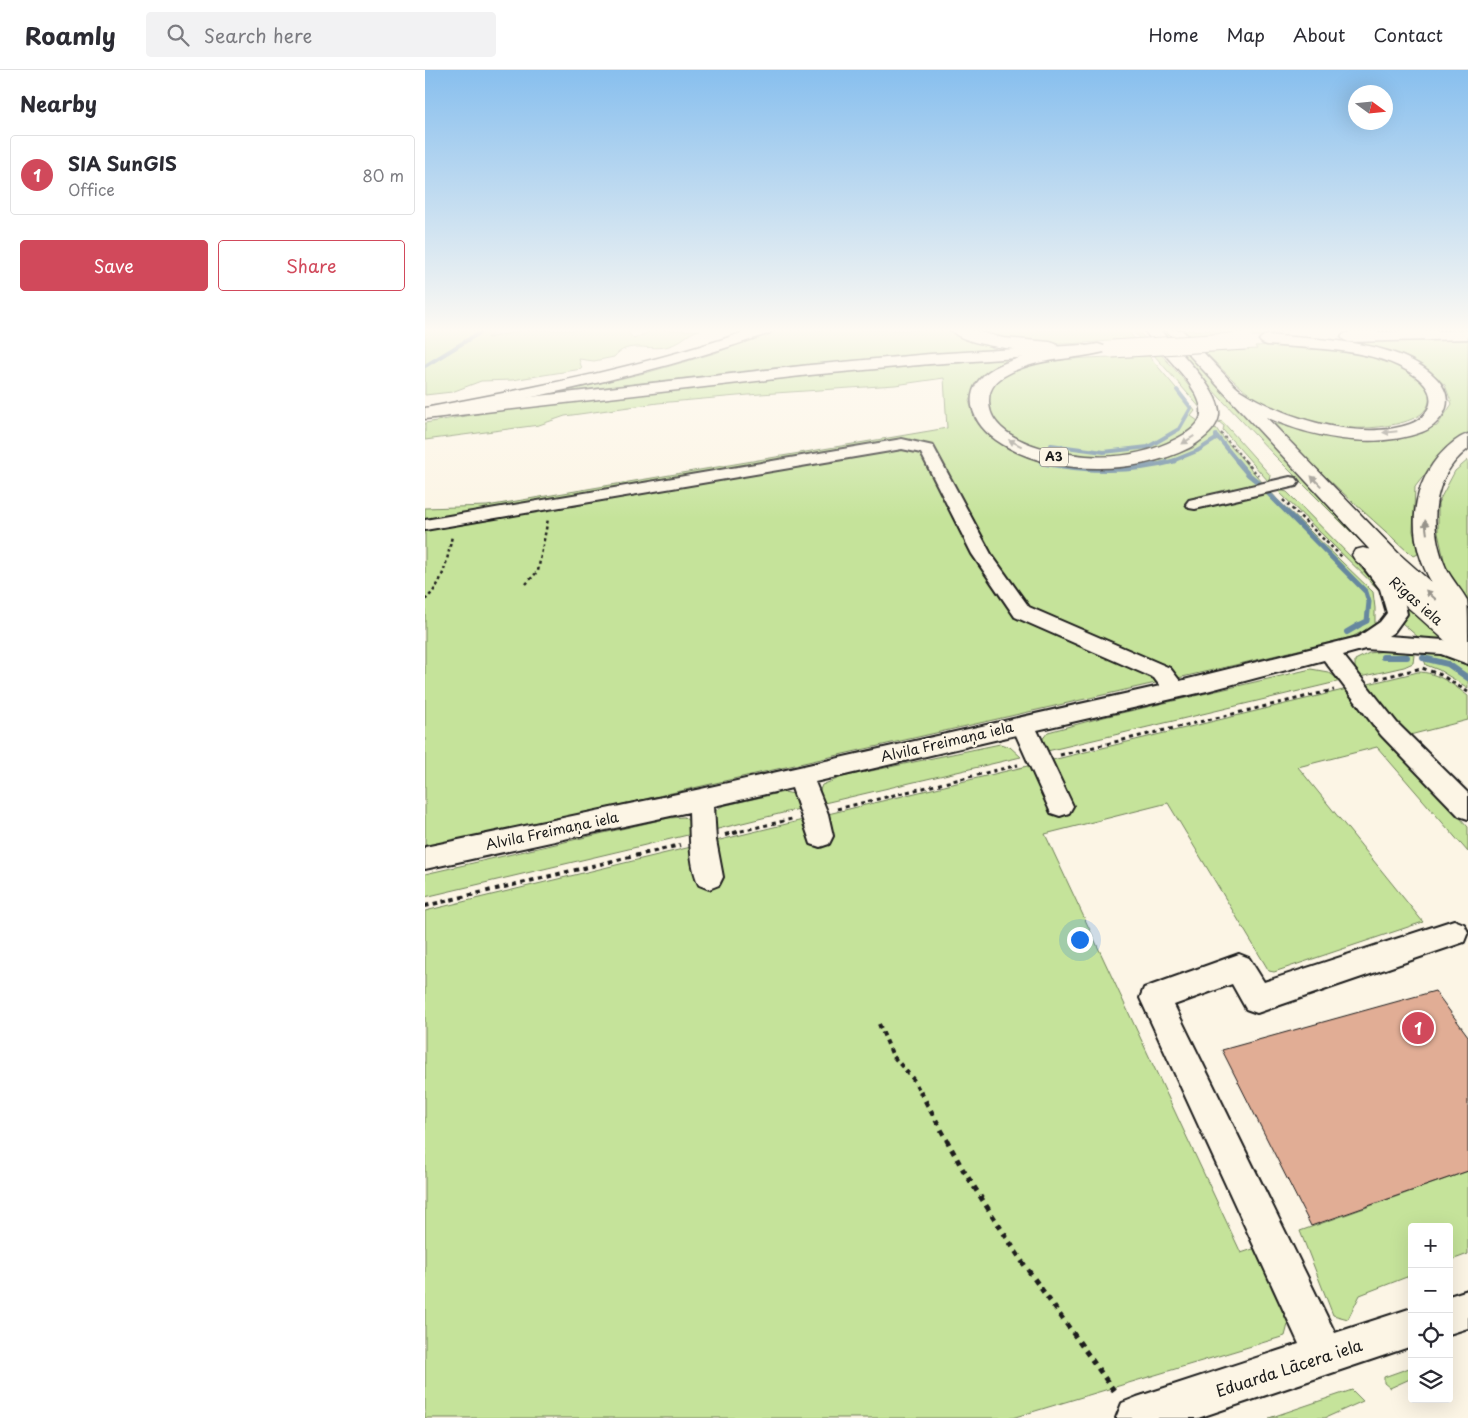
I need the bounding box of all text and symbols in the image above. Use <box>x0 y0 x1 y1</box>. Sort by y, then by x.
search box <box>146 12 496 57</box>
text: Roamly <box>25 17 116 53</box>
icon: search <box>164 21 192 49</box>
text: Search here <box>204 21 312 49</box>
text: Home <box>1148 21 1198 48</box>
text: Map <box>1226 21 1265 48</box>
text: About <box>1293 21 1345 48</box>
text: Contact <box>1373 21 1443 48</box>
north arrow <box>1348 85 1393 130</box>
text: Nearby <box>20 87 97 119</box>
text: SIA SunGIS <box>68 149 177 177</box>
text: 1 <box>33 163 41 187</box>
text: 80 m <box>362 163 404 187</box>
text: Office <box>68 177 115 201</box>
button: Save <box>20 240 208 291</box>
button: Share <box>218 240 405 291</box>
one-way arrow <box>1382 428 1398 436</box>
one-way arrow <box>1181 435 1194 445</box>
one-way arrow <box>1008 439 1022 447</box>
road number: A3 <box>1040 448 1068 467</box>
one-way arrow <box>1310 475 1322 487</box>
one-way arrow <box>1422 518 1430 534</box>
street label: Rīgas iela <box>1385 571 1448 630</box>
one-way arrow <box>1425 589 1437 601</box>
street label: Alvila Freimaņa iela <box>878 716 1016 767</box>
street label: Alvila Freimaņa iela <box>483 806 621 855</box>
your location <box>1067 927 1093 953</box>
pin: 1 <box>1402 1009 1434 1047</box>
map controls <box>1408 1223 1453 1403</box>
button: + <box>1408 1223 1453 1268</box>
button: − <box>1408 1268 1453 1313</box>
button: locate <box>1408 1313 1453 1358</box>
street label: Eduarda Lācera iela <box>1212 1332 1365 1402</box>
button: layers <box>1408 1358 1453 1403</box>

